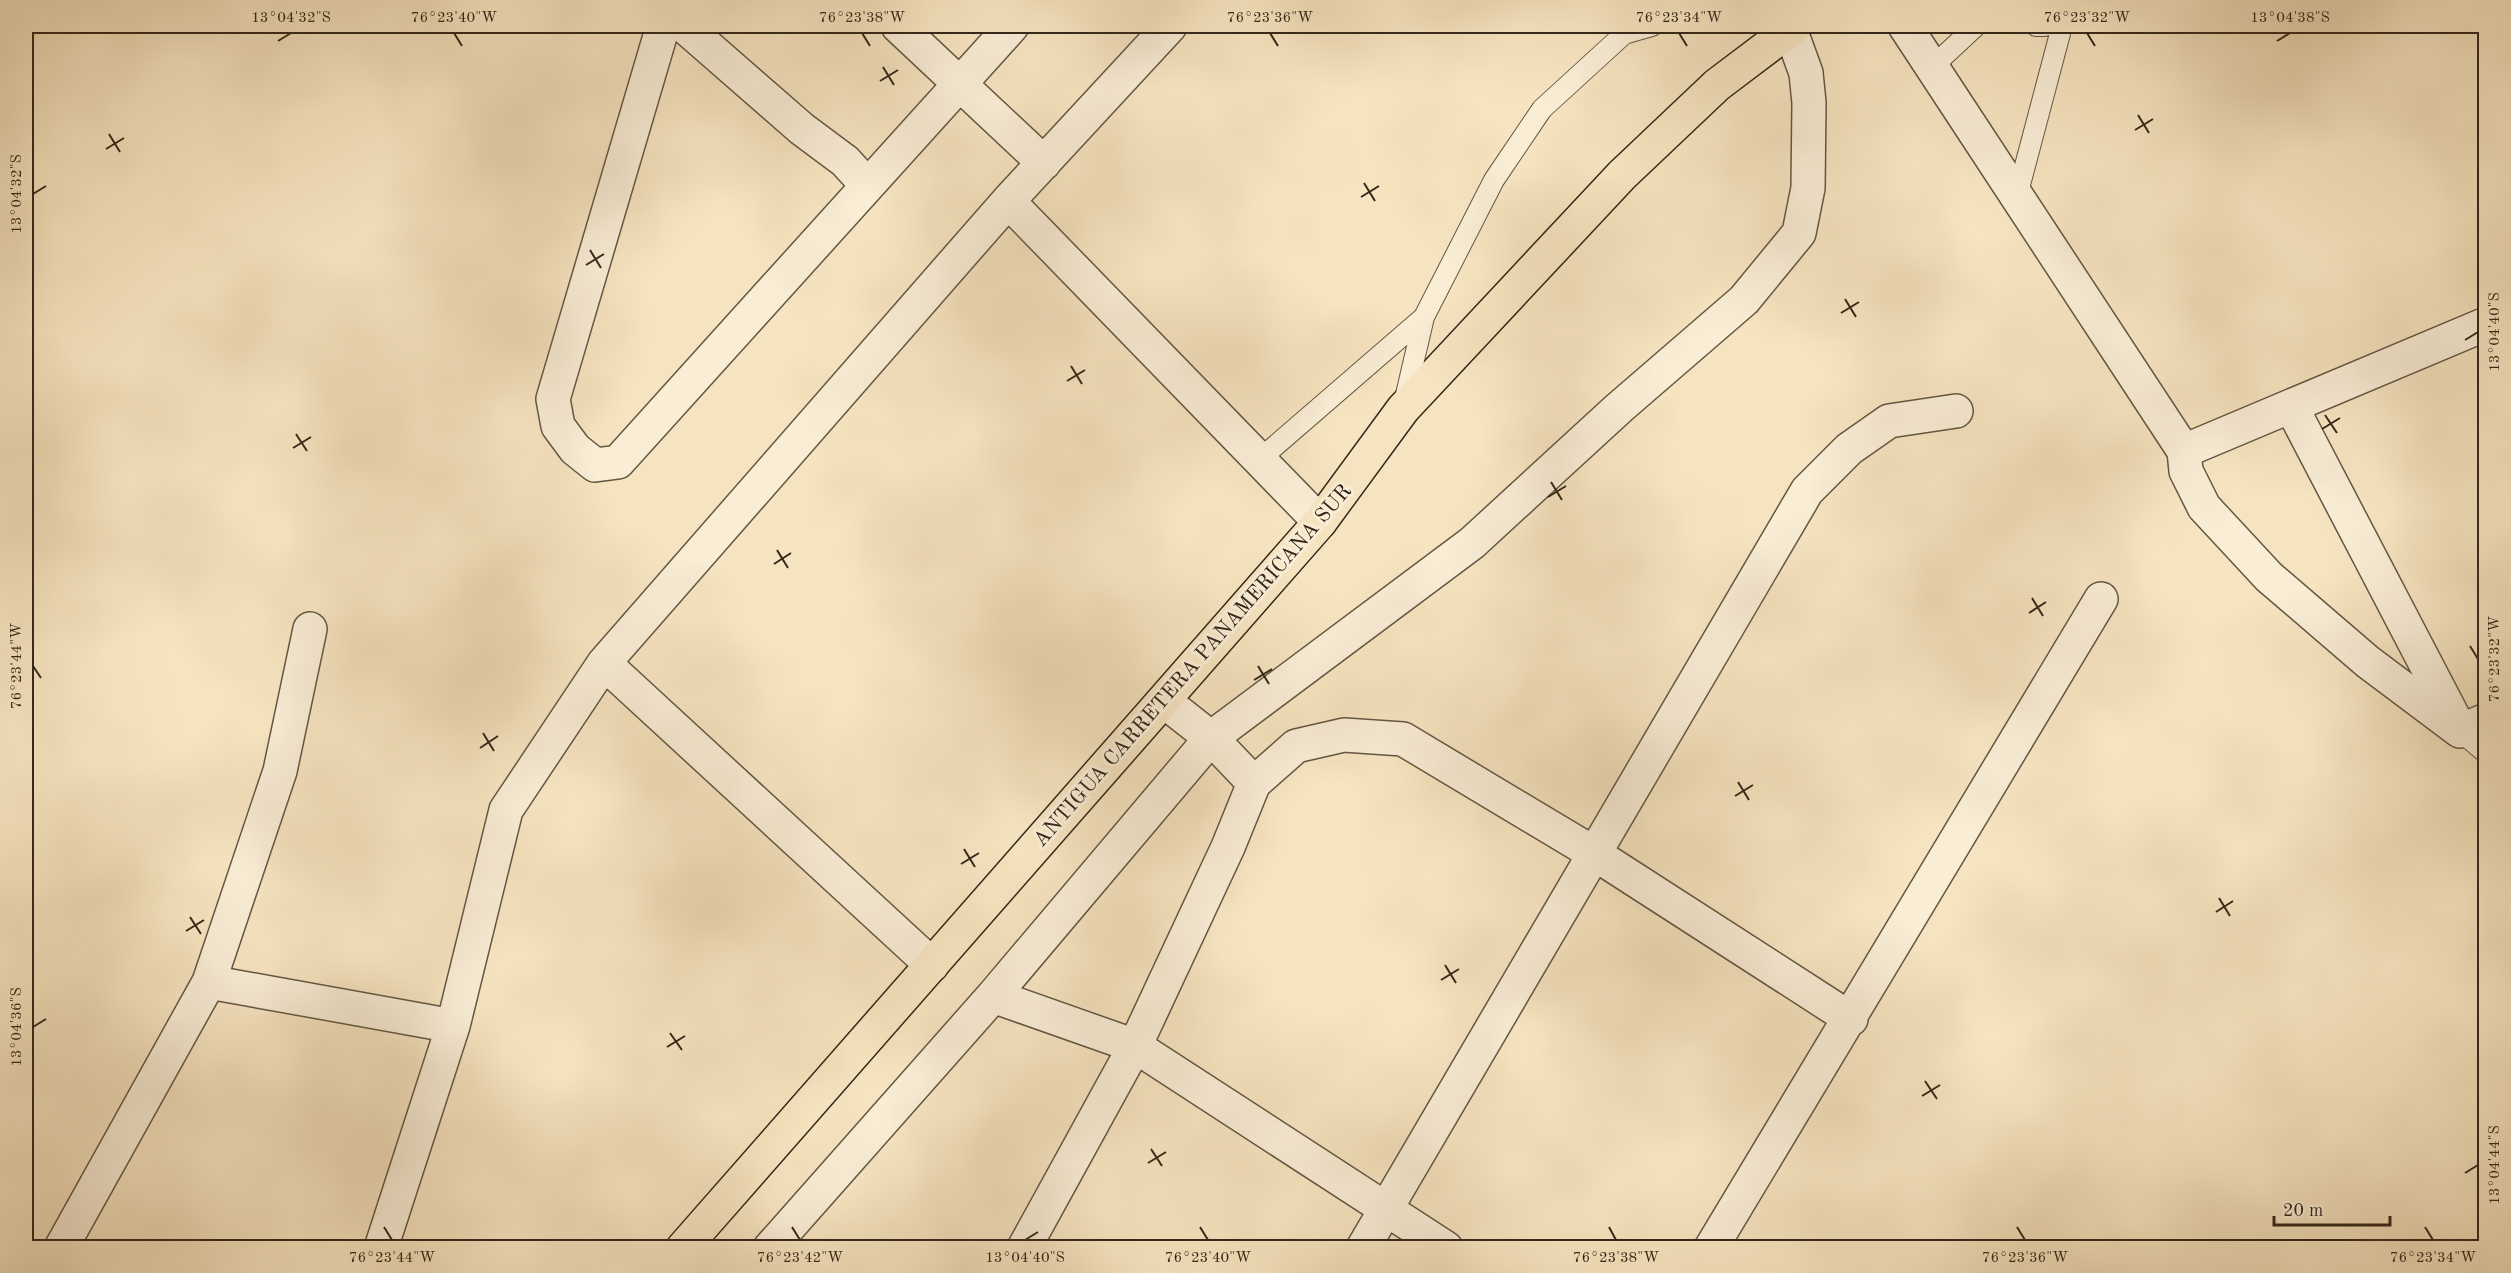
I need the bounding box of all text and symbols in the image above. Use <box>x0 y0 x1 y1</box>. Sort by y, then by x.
text: 13°04'32"S <box>251 11 331 26</box>
text: 76°23'40"W <box>411 11 497 26</box>
text: 76°23'38"W <box>819 11 905 26</box>
text: 76°23'36"W <box>1227 11 1313 26</box>
text: 76°23'34"W <box>1636 11 1722 26</box>
text: 76°23'32"W <box>2044 11 2130 26</box>
text: 13°04'38"S <box>2250 11 2330 26</box>
text: 13°04'32"S <box>10 154 25 234</box>
text: 13°04'40"S <box>2488 292 2503 372</box>
street label: ANTIGUA CARRETERA PANAMERICANA SUR <box>1030 481 1356 851</box>
text: 76°23'32"W <box>2488 616 2503 702</box>
text: 76°23'44"W <box>10 623 25 709</box>
text: 13°04'36"S <box>10 987 25 1067</box>
text: 13°04'44"S <box>2488 1125 2503 1205</box>
scale bar <box>2274 1189 2390 1227</box>
text: 20 m <box>2283 1202 2323 1220</box>
text: 76°23'44"W <box>349 1251 435 1266</box>
text: 76°23'42"W <box>757 1251 843 1266</box>
text: 13°04'40"S <box>985 1251 1065 1266</box>
text: 76°23'40"W <box>1165 1251 1251 1266</box>
text: 76°23'38"W <box>1573 1251 1659 1266</box>
text: 76°23'36"W <box>1982 1251 2068 1266</box>
text: 76°23'34"W <box>2390 1251 2476 1266</box>

